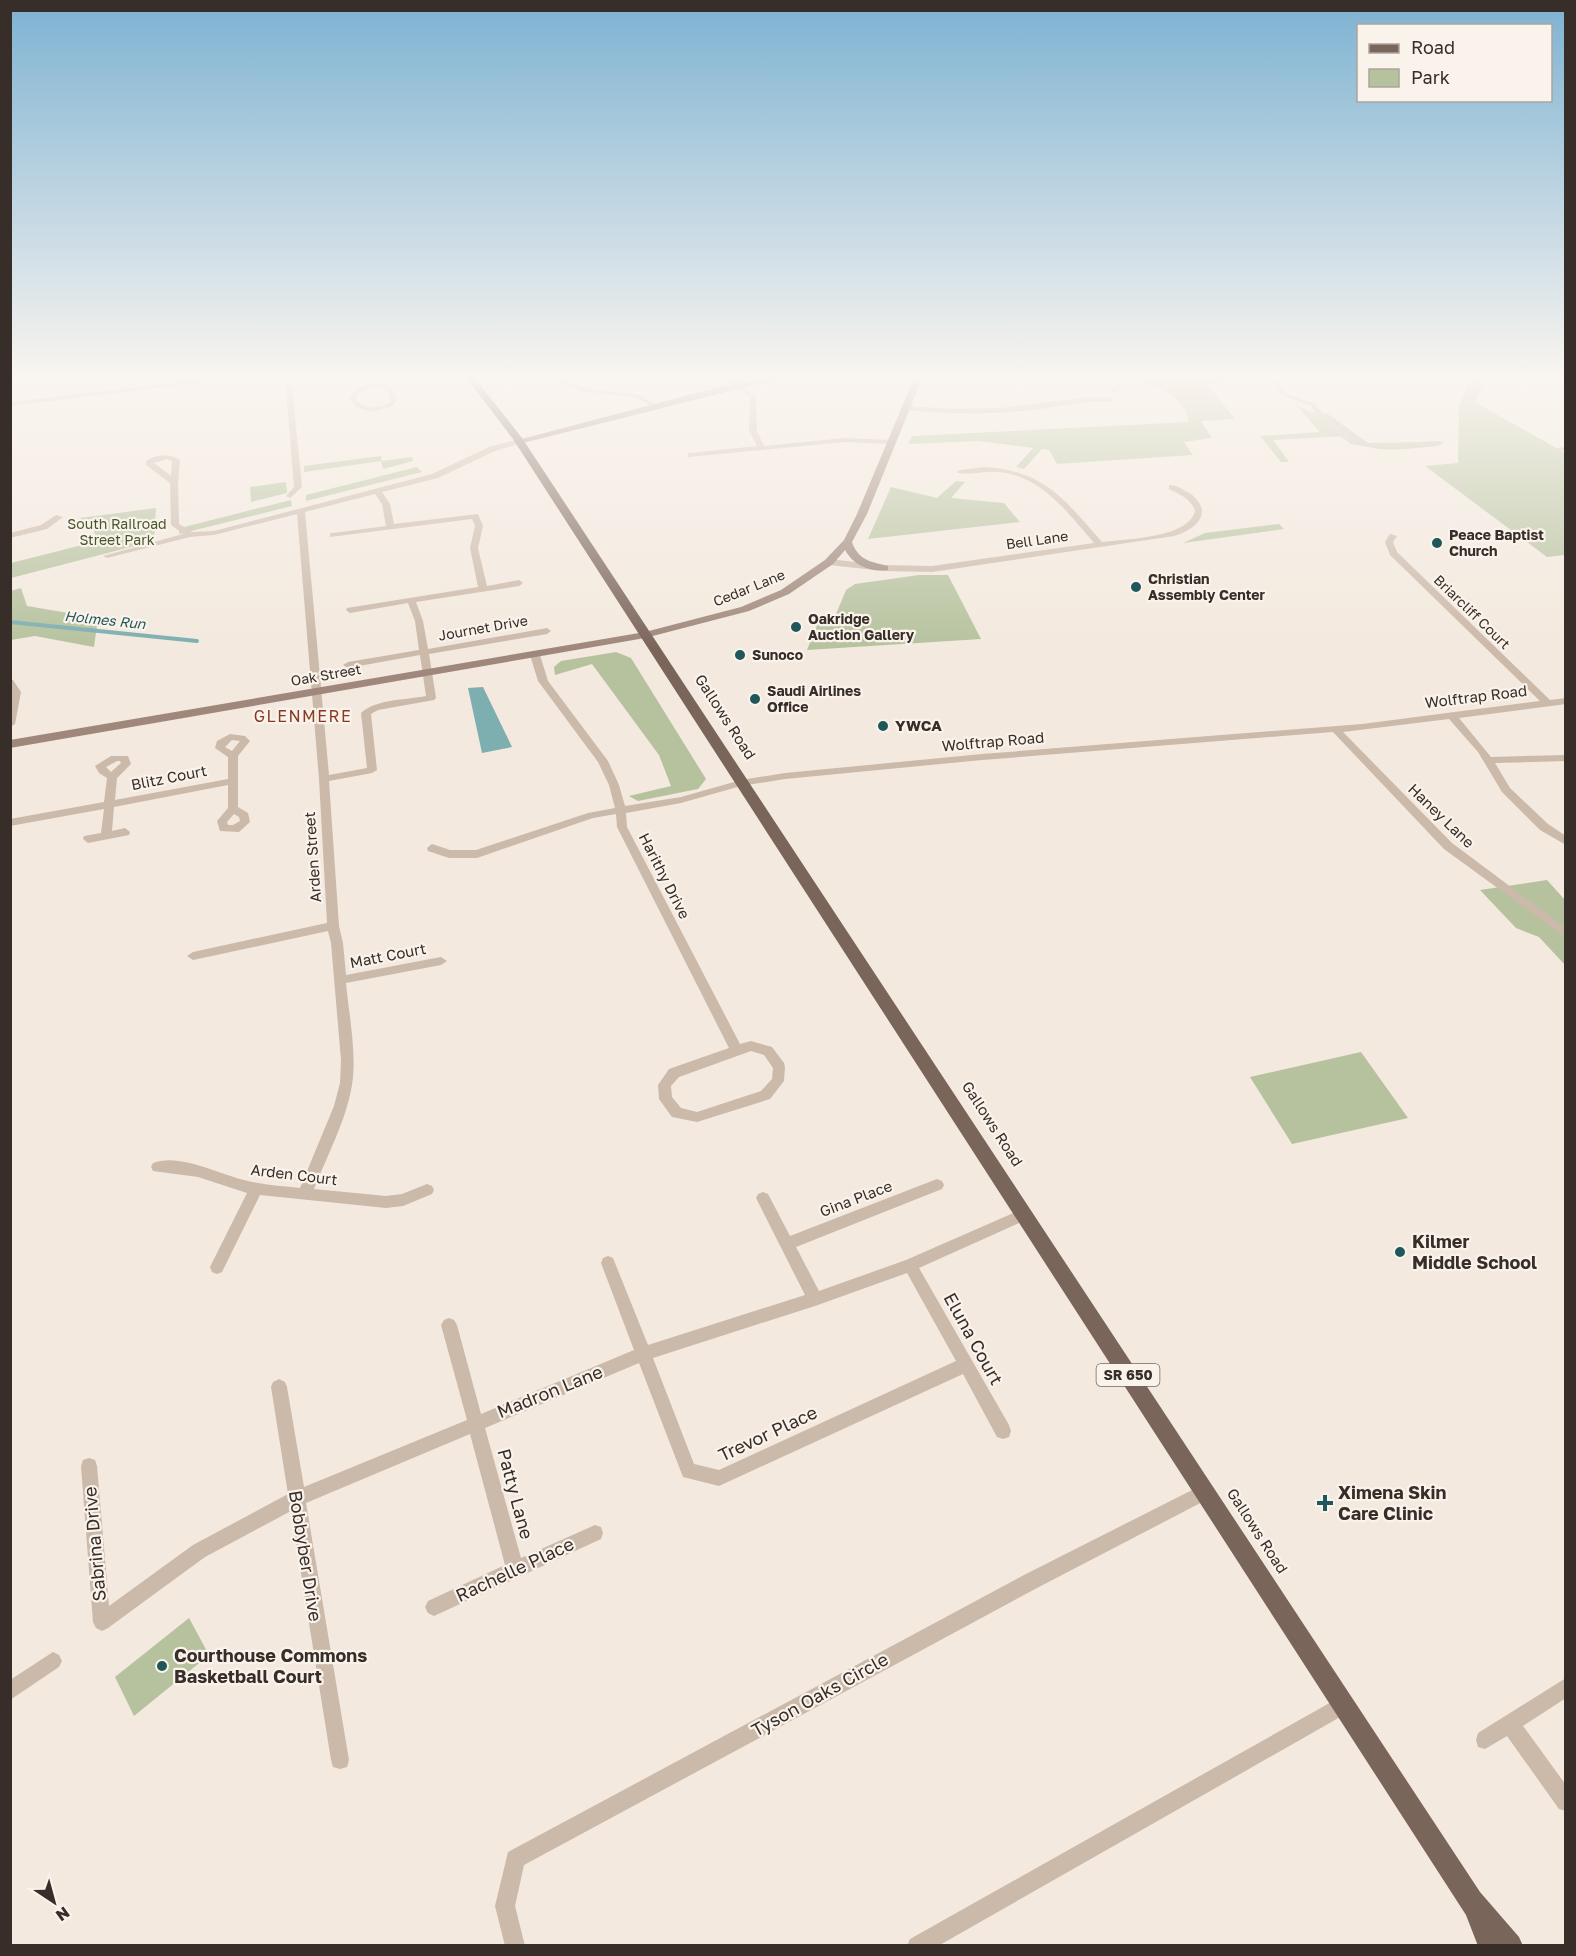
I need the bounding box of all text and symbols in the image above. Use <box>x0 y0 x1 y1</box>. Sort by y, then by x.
legend <box>1357 24 1552 102</box>
text: Road <box>1411 36 1455 58</box>
text: Park <box>1411 66 1450 88</box>
park label: South Railroad Street Park <box>67 515 167 548</box>
place label: Peace Baptist Church <box>1449 526 1544 559</box>
street label: Bell Lane <box>1005 527 1069 552</box>
marker: Peace Baptist Church <box>1430 536 1444 550</box>
street label: Cedar Lane <box>710 565 787 610</box>
place label: Christian Assembly Center <box>1148 570 1266 603</box>
street label: Briarcliff Court <box>1431 571 1514 652</box>
marker: Christian Assembly Center <box>1129 580 1143 594</box>
water label: Holmes Run <box>64 607 148 632</box>
place label: Oakridge Auction Gallery <box>808 610 915 643</box>
street label: Journet Drive <box>437 611 529 644</box>
marker: Oakridge Auction Gallery <box>789 620 803 634</box>
place label: Sunoco <box>752 646 803 663</box>
marker: Sunoco <box>733 648 747 662</box>
street label: Oak Street <box>289 660 362 689</box>
street label: Gallows Road <box>692 670 760 762</box>
street label: Wolftrap Road <box>1424 681 1528 711</box>
place label: Saudi Airlines Office <box>767 682 861 715</box>
marker: Saudi Airlines Office <box>748 692 762 706</box>
district label: GLENMERE <box>254 706 352 726</box>
place label: YWCA <box>895 716 942 734</box>
marker: YWCA <box>876 719 890 733</box>
street label: Wolftrap Road <box>941 728 1045 754</box>
street label: Blitz Court <box>129 761 208 793</box>
street label: Haney Lane <box>1405 779 1479 851</box>
street label: Arden Street <box>300 811 324 903</box>
street label: Harithy Drive <box>636 830 694 922</box>
street label: Matt Court <box>348 939 427 971</box>
street label: Gallows Road <box>959 1077 1027 1169</box>
street label: Arden Court <box>250 1160 338 1188</box>
street label: Gina Place <box>817 1176 895 1220</box>
place label: Kilmer Middle School <box>1412 1230 1537 1273</box>
marker: Kilmer Middle School <box>1393 1245 1407 1259</box>
street label: Eluna Court <box>940 1289 1008 1388</box>
street label: Madron Lane <box>494 1360 606 1422</box>
road number: SR 650 <box>1096 1364 1160 1386</box>
street label: Trevor Place <box>715 1401 820 1466</box>
street label: Patty Lane <box>493 1446 539 1541</box>
place label: Ximena Skin Care Clinic <box>1338 1481 1447 1524</box>
street label: Gallows Road <box>1224 1484 1292 1576</box>
street label: Sabrina Drive <box>78 1486 110 1602</box>
street label: Bobbyber Drive <box>285 1489 327 1623</box>
marker: Ximena Skin Care Clinic <box>1316 1494 1334 1512</box>
street label: Rachelle Place <box>452 1532 577 1606</box>
place label: Courthouse Commons Basketball Court <box>174 1644 367 1687</box>
street label: Tyson Oaks Circle <box>747 1647 892 1741</box>
marker: Courthouse Commons Basketball Court <box>155 1659 169 1673</box>
north arrow <box>24 1872 84 1932</box>
text: N <box>52 1902 74 1926</box>

